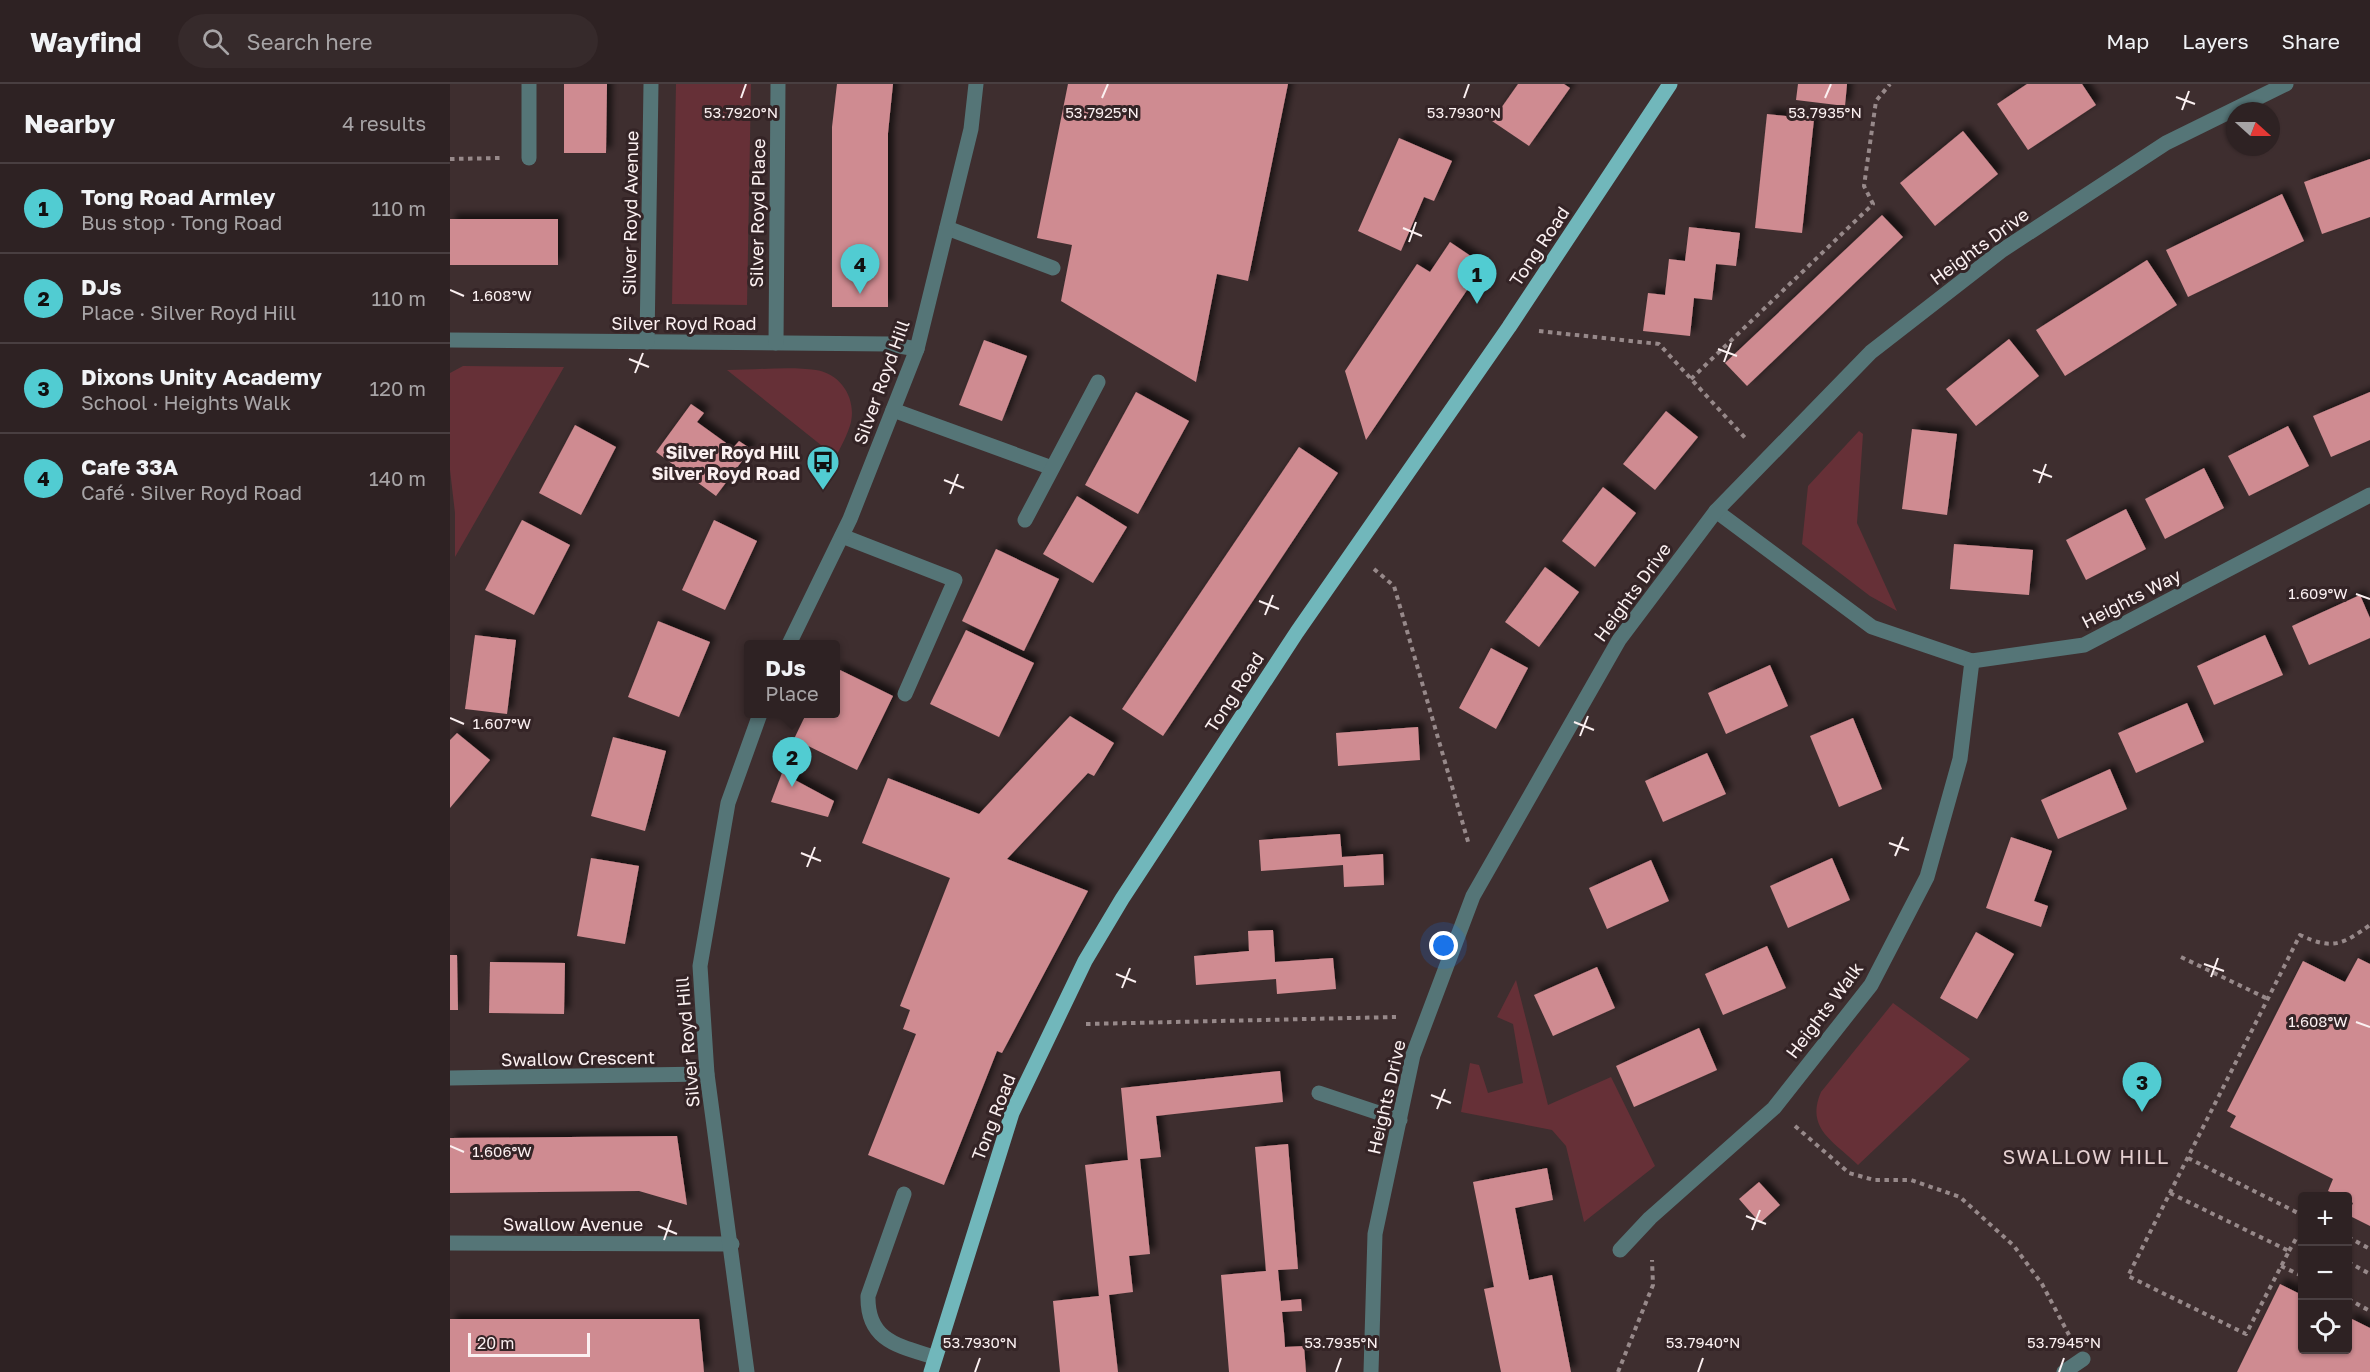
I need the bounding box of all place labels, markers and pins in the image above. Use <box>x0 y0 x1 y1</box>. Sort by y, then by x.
pin: 4 <box>840 244 880 294</box>
pin: 1 <box>1458 254 1496 304</box>
place label: Silver Royd Hill Silver Royd Road <box>652 441 800 484</box>
bus stop icon: Silver Royd Hill Silver Royd Road <box>805 444 841 491</box>
pin: 2 <box>772 738 812 787</box>
pin: 3 <box>2122 1062 2162 1112</box>

